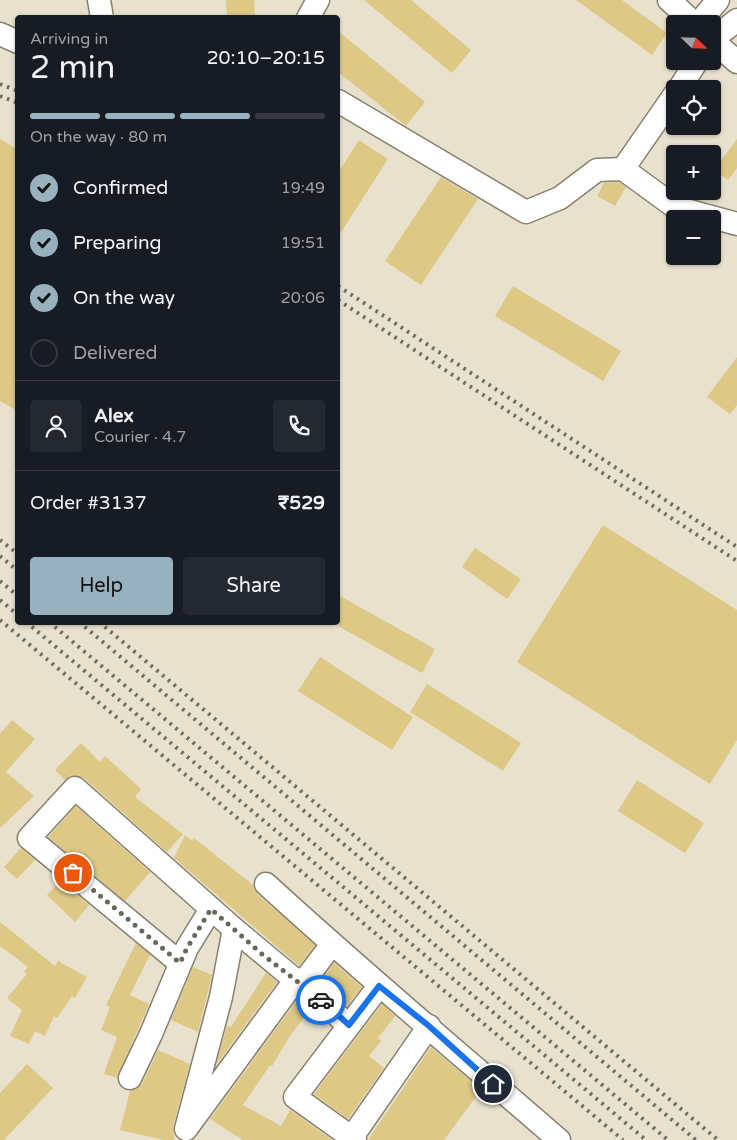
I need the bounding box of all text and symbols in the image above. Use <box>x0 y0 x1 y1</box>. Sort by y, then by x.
north arrow <box>666 15 721 70</box>
map controls <box>666 15 721 265</box>
text: Arriving in <box>30 29 108 49</box>
text: 20:10–20:15 <box>207 47 325 69</box>
text: 2 min <box>30 49 115 87</box>
button: locate <box>666 80 721 135</box>
text: On the way · 80 m <box>30 127 167 147</box>
button: + <box>666 145 721 200</box>
icon: check <box>30 174 58 202</box>
text: Confirmed <box>73 177 168 199</box>
text: 19:49 <box>281 178 325 198</box>
button: − <box>666 210 721 265</box>
icon: check <box>30 229 58 257</box>
text: Preparing <box>73 232 162 254</box>
text: 19:51 <box>281 233 325 253</box>
icon: check <box>30 284 58 312</box>
text: On the way <box>73 287 175 309</box>
text: 20:06 <box>281 288 325 308</box>
text: Delivered <box>73 342 158 364</box>
button: person <box>30 400 82 452</box>
button: phone <box>273 400 325 452</box>
text: Alex <box>94 405 134 427</box>
text: Courier · 4.7 <box>94 427 186 447</box>
text: Order #3137 <box>30 492 147 514</box>
text: ₹529 <box>278 492 325 514</box>
button: Help <box>30 557 173 615</box>
button: Share <box>183 557 325 615</box>
pin <box>52 852 94 894</box>
icon: bag <box>59 859 87 887</box>
courier <box>296 975 346 1025</box>
icon: car <box>307 986 335 1014</box>
pin <box>472 1063 514 1105</box>
icon: home <box>479 1070 507 1098</box>

